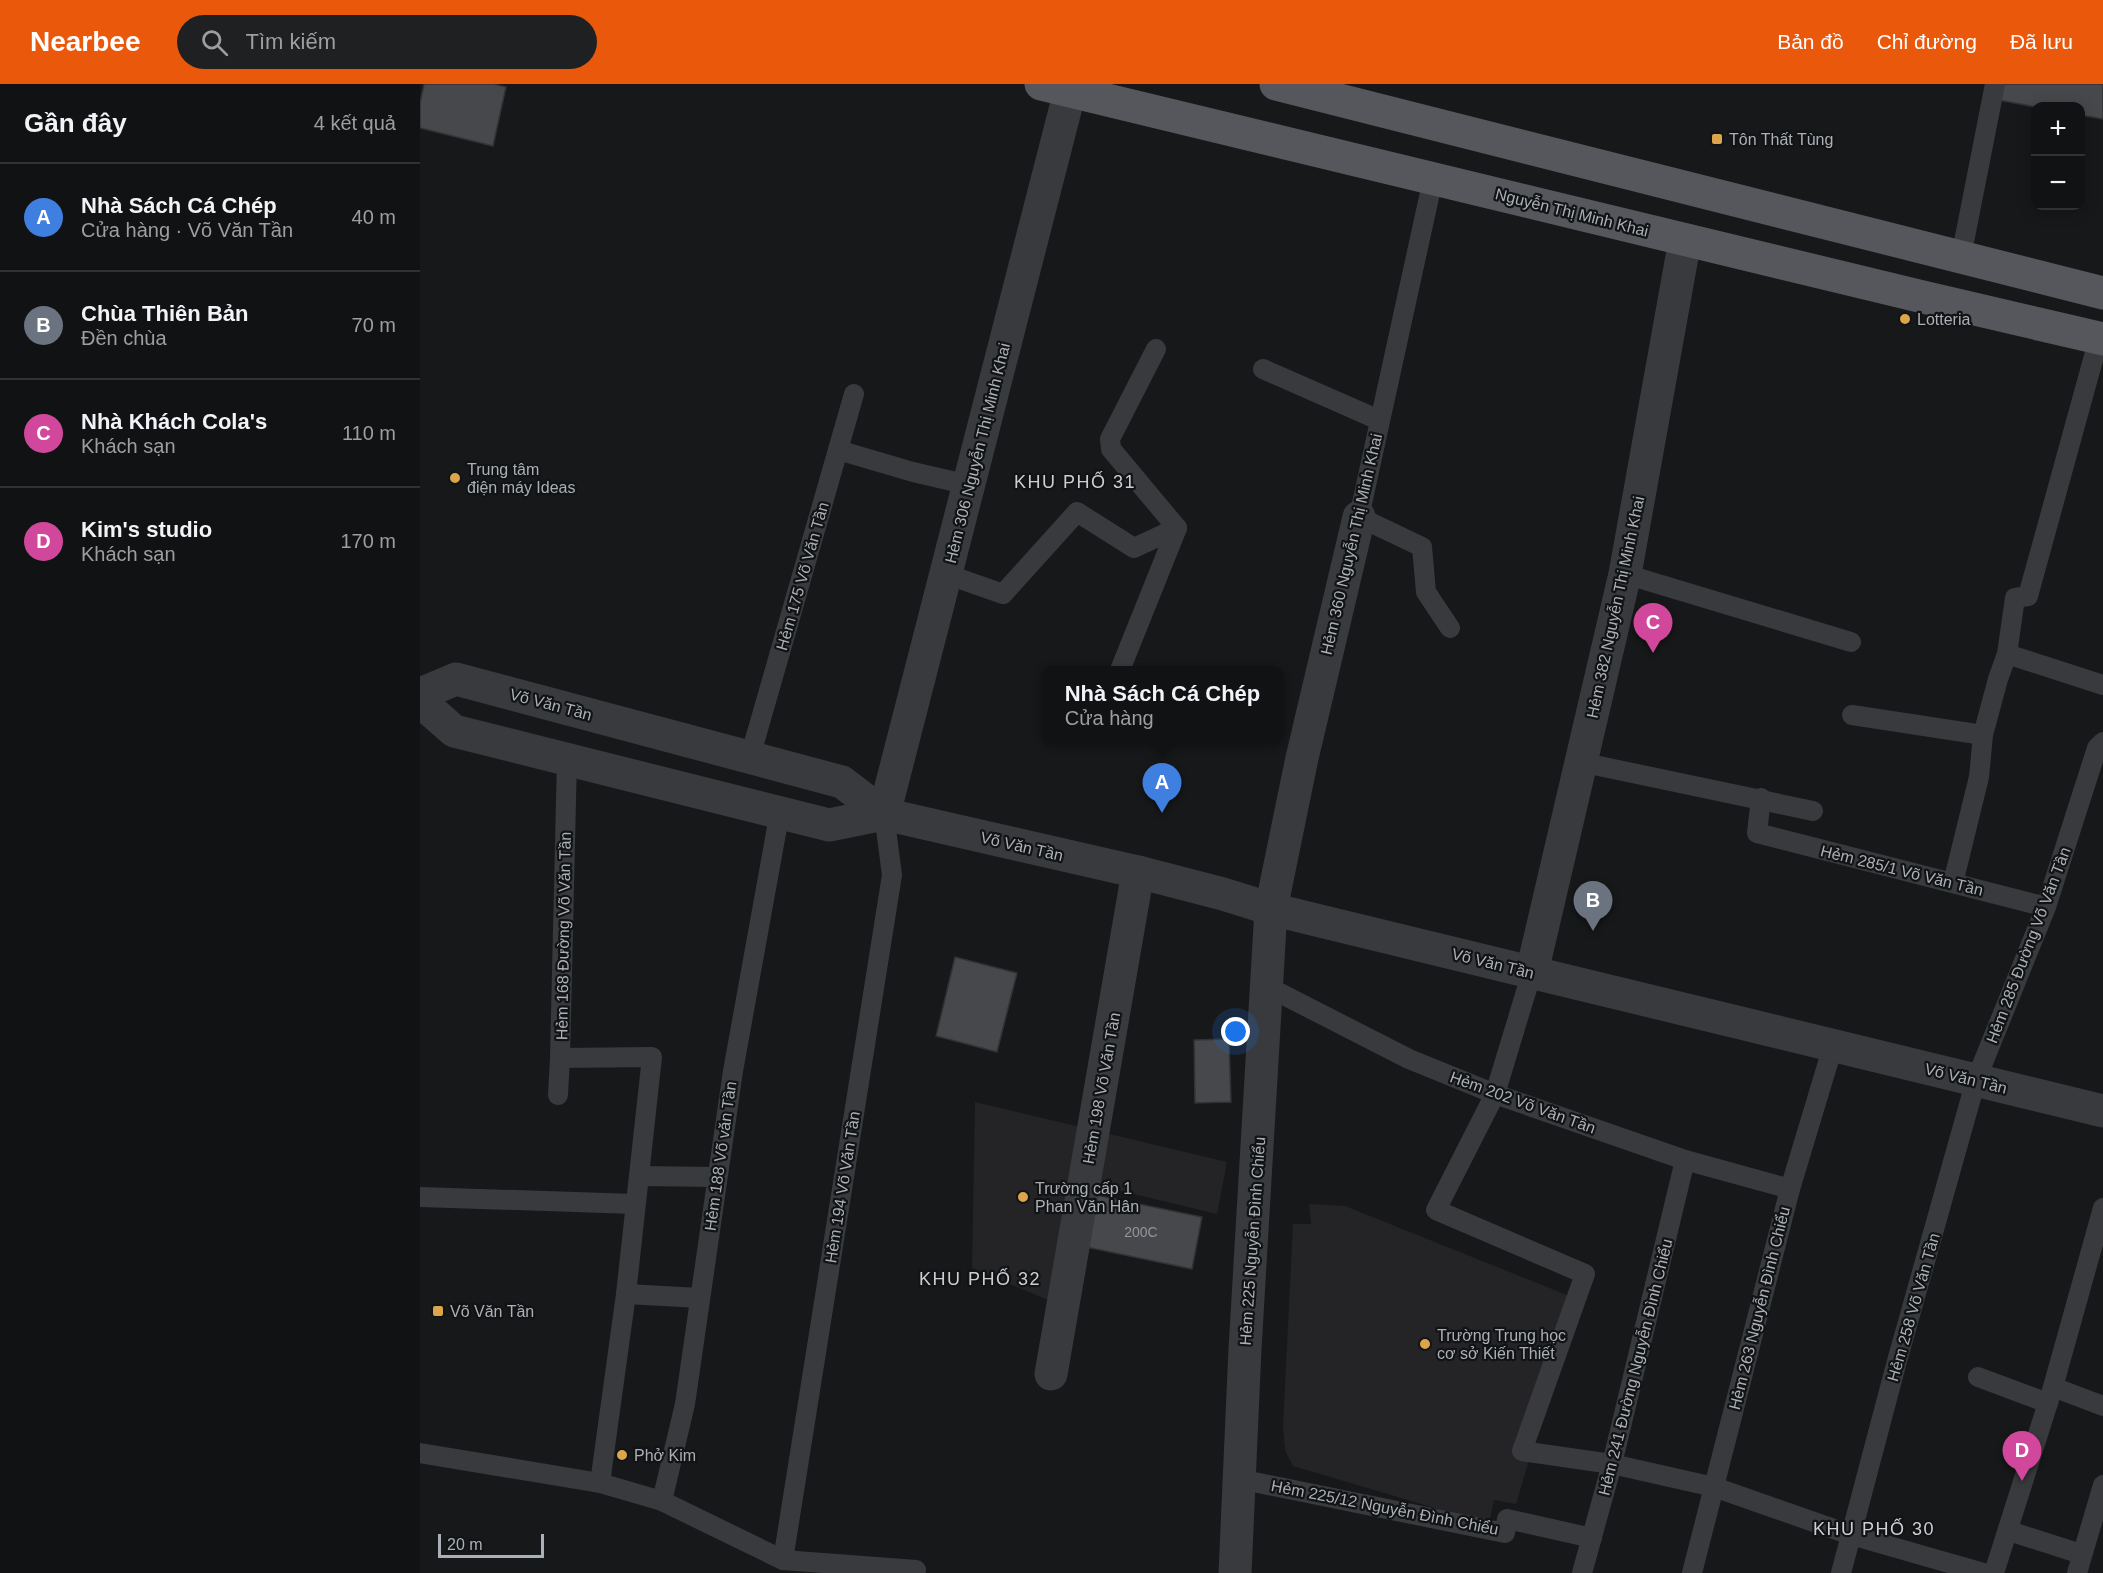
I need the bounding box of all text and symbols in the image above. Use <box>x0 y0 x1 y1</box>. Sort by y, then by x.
search box <box>177 15 597 69</box>
text: Nearbee <box>30 26 141 57</box>
icon: search <box>198 26 231 59</box>
text: Tìm kiếm <box>246 29 336 54</box>
text: Bản đồ <box>1777 30 1844 53</box>
text: Chỉ đường <box>1877 30 1977 53</box>
text: Đã lưu <box>2010 30 2073 53</box>
map controls <box>2031 102 2085 210</box>
button: + <box>2031 102 2085 156</box>
text: Gần đây <box>24 108 127 138</box>
text: 4 kết quả <box>314 112 396 134</box>
place label: Tôn Thất Tùng <box>1729 131 1833 148</box>
marker: Tôn Thất Tùng <box>1710 132 1724 146</box>
button: − <box>2031 156 2085 210</box>
street label: Nguyễn Thị Minh Khai <box>1494 184 1650 240</box>
text: Nhà Sách Cá Chép <box>81 193 277 218</box>
text: A <box>36 206 51 228</box>
text: 40 m <box>352 206 396 228</box>
text: Cửa hàng · Võ Văn Tần <box>81 219 293 241</box>
text: Chùa Thiên Bản <box>81 301 248 326</box>
place label: Lotteria <box>1917 311 1970 328</box>
marker: Lotteria <box>1898 312 1912 326</box>
text: B <box>36 314 51 336</box>
text: 70 m <box>352 314 396 336</box>
text: Đền chùa <box>81 327 167 349</box>
street label: Hẻm 306 Nguyễn Thị Minh Khai <box>941 341 1013 565</box>
text: Nhà Khách Cola's <box>81 409 267 434</box>
text: C <box>36 422 51 444</box>
text: 110 m <box>342 422 396 444</box>
street label: Hẻm 360 Nguyễn Thị Minh Khai <box>1317 432 1385 656</box>
text: Khách sạn <box>81 435 176 457</box>
place label: Trung tâm điện máy Ideas <box>467 461 576 496</box>
marker: Trung tâm điện máy Ideas <box>448 471 462 485</box>
district label: KHU PHỐ 31 <box>1014 471 1136 492</box>
street label: Hẻm 382 Nguyễn Thị Minh Khai <box>1583 494 1647 720</box>
street label: Hẻm 175 Võ Văn Tần <box>773 500 832 652</box>
text: Kim's studio <box>81 517 212 542</box>
text: D <box>36 530 51 552</box>
text: 170 m <box>340 530 396 552</box>
text: Khách sạn <box>81 543 176 565</box>
pin: C <box>1634 604 1672 653</box>
popup <box>1041 666 1284 744</box>
text: Nhà Sách Cá Chép <box>1065 681 1260 706</box>
street label: Võ Văn Tần <box>508 685 594 724</box>
text: Cửa hàng <box>1065 707 1154 729</box>
pin: A <box>1142 764 1182 813</box>
street label: Võ Văn Tần <box>979 829 1065 864</box>
street label: Hẻm 168 Đường Võ Văn Tần <box>553 832 574 1040</box>
street label: Hẻm 285/1 Võ Văn Tần <box>1819 842 1985 899</box>
street label: Hẻm 285 Đường Võ Văn Tần <box>1983 845 2074 1046</box>
pin: B <box>1574 882 1612 931</box>
street label: Võ Văn Tần <box>1450 945 1536 982</box>
street label: Hẻm 198 Võ Văn Tần <box>1080 1011 1123 1165</box>
your location <box>1221 1017 1250 1046</box>
street label: Võ Văn Tần <box>1923 1060 2009 1097</box>
street label: Hẻm 202 Võ Văn Tần <box>1448 1068 1598 1137</box>
street label: Hẻm 188 Võ văn Tần <box>702 1080 739 1232</box>
street label: Hẻm 194 Võ Văn Tần <box>822 1110 863 1264</box>
street label: Hẻm 225 Nguyễn Ðình Chiểu <box>1236 1136 1268 1346</box>
place label: Trường cấp 1 Phan Văn Hân <box>1035 1180 1139 1215</box>
marker: Trường cấp 1 Phan Văn Hân <box>1016 1190 1030 1204</box>
street label: Hẻm 263 Nguyễn Ðình Chiểu <box>1725 1204 1793 1412</box>
house number: 200C <box>1124 1224 1158 1240</box>
street label: Hẻm 258 Võ Văn Tần <box>1884 1231 1943 1383</box>
street label: Hẻm 241 Đường Nguyễn Đình Chiểu <box>1594 1237 1676 1497</box>
district label: KHU PHỐ 32 <box>919 1268 1041 1289</box>
place label: Võ Văn Tần <box>450 1303 534 1320</box>
marker: Võ Văn Tần <box>431 1304 445 1318</box>
place label: Trường Trung học cơ sở Kiến Thiết <box>1437 1327 1566 1362</box>
marker: Trường Trung học cơ sở Kiến Thiết <box>1418 1337 1432 1351</box>
pin: D <box>2002 1432 2042 1481</box>
place label: Phở Kim <box>634 1447 696 1464</box>
marker: Phở Kim <box>615 1448 629 1462</box>
street label: Hẻm 225/12 Nguyễn Ðình Chiểu <box>1270 1476 1500 1538</box>
district label: KHU PHỐ 30 <box>1813 1518 1935 1539</box>
scale bar <box>438 1531 544 1558</box>
text: 20 m <box>447 1536 483 1553</box>

